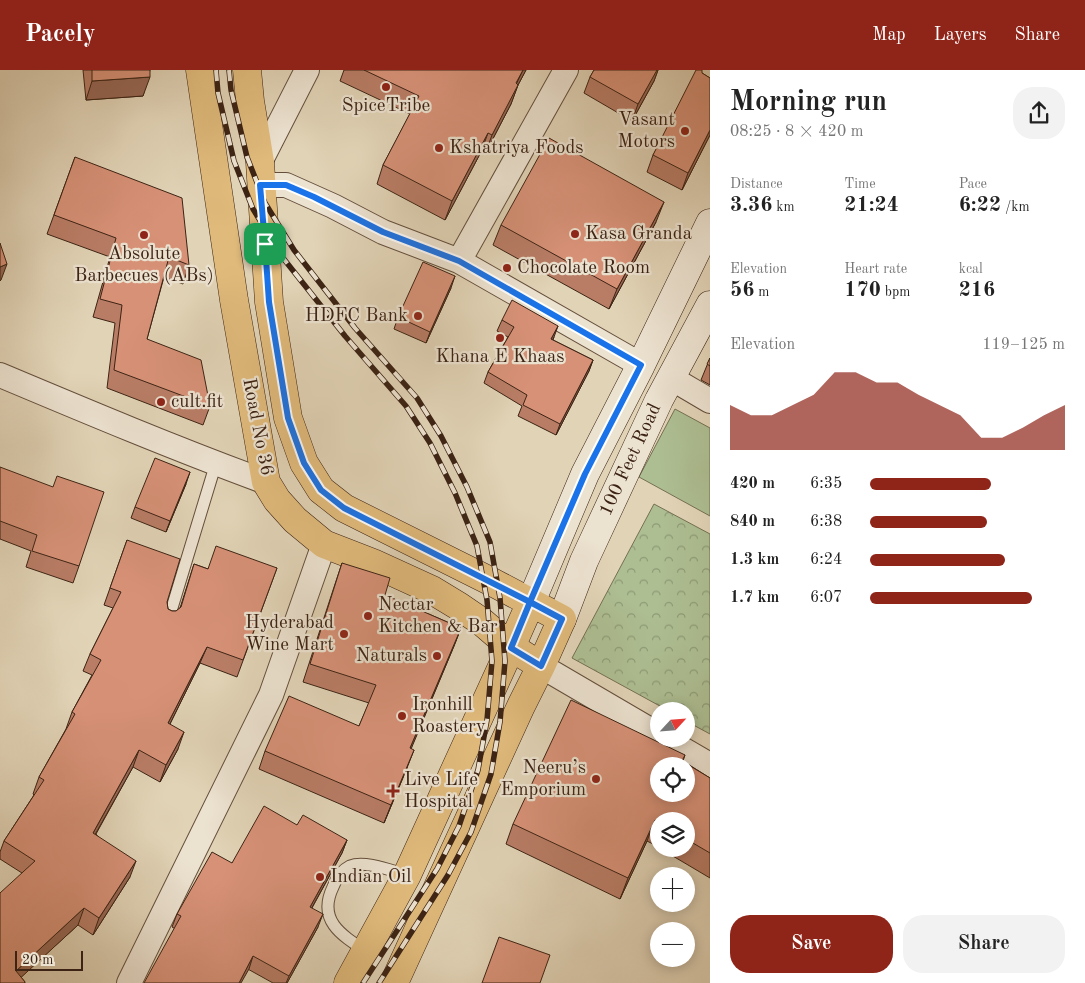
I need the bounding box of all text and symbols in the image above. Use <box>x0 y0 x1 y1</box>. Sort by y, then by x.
text: Pacely <box>25 23 96 47</box>
text: Map <box>872 26 906 44</box>
text: Layers <box>934 26 986 44</box>
text: Share <box>1014 26 1060 44</box>
marker: SpiceTribe <box>380 81 392 93</box>
button: share <box>1013 87 1065 139</box>
text: Morning run <box>730 89 887 117</box>
place label: SpiceTribe <box>342 97 430 116</box>
place label: Vasant Motors <box>618 111 675 152</box>
text: 08:25 · 8 × 420 m <box>730 124 863 140</box>
marker: Vasant Motors <box>679 125 691 137</box>
place label: Kshatriya Foods <box>449 139 584 158</box>
marker: Kshatriya Foods <box>433 142 445 154</box>
text: Distance <box>730 177 783 191</box>
text: Time <box>844 177 876 191</box>
text: Pace <box>959 177 987 191</box>
text: 3.36 <box>730 195 772 216</box>
text: 21:24 <box>844 195 899 216</box>
text: 6:22 <box>959 195 1001 216</box>
text: km <box>772 200 795 214</box>
text: /km <box>1001 200 1030 214</box>
pin <box>244 223 286 265</box>
place label: Kasa Granda <box>585 225 693 244</box>
marker: Kasa Granda <box>569 228 581 240</box>
marker: Absolute Barbecues (ABs) <box>138 229 150 241</box>
icon: arrive <box>251 230 279 258</box>
place label: Absolute Barbecues (ABs) <box>74 245 214 286</box>
place label: Chocolate Room <box>517 259 650 278</box>
marker: Chocolate Room <box>501 262 513 274</box>
text: Elevation <box>730 262 787 276</box>
text: Heart rate <box>844 262 907 276</box>
text: kcal <box>959 262 983 276</box>
text: 56 <box>730 280 754 301</box>
text: 170 <box>844 280 881 301</box>
text: 216 <box>959 280 995 301</box>
text: m <box>754 285 769 299</box>
text: bpm <box>881 285 910 299</box>
place label: HDFC Bank <box>305 307 408 326</box>
marker: HDFC Bank <box>412 310 424 322</box>
marker: Khana E Khaas <box>494 332 506 344</box>
text: Elevation <box>730 337 795 353</box>
text: 119–125 m <box>982 337 1065 353</box>
place label: Khana E Khaas <box>435 348 565 367</box>
street label: Road No 36 <box>238 377 276 477</box>
place label: cult.fit <box>171 393 223 412</box>
marker: cult.fit <box>155 396 167 408</box>
street label: 100 Feet Road <box>597 401 665 519</box>
text: 420 m <box>730 476 775 492</box>
text: 6:35 <box>810 476 842 492</box>
text: 840 m <box>730 514 775 530</box>
text: 6:38 <box>810 514 842 530</box>
text: 1.3 km <box>730 552 779 568</box>
text: 6:24 <box>810 552 842 568</box>
text: 1.7 km <box>730 590 779 606</box>
text: 6:07 <box>810 590 842 606</box>
place label: Nectar Kitchen & Bar <box>378 596 498 637</box>
marker: Nectar Kitchen & Bar <box>362 610 374 622</box>
place label: Hyderabad Wine Mart <box>245 614 334 655</box>
marker: Hyderabad Wine Mart <box>338 628 350 640</box>
place label: Naturals <box>356 647 427 666</box>
marker: Naturals <box>431 650 443 662</box>
place label: Ironhill Roastery <box>412 696 486 737</box>
north arrow <box>650 702 695 748</box>
map controls <box>650 702 695 967</box>
marker: Ironhill Roastery <box>396 710 408 722</box>
button: locate <box>650 757 695 802</box>
place label: Neeru’s Emporium <box>500 759 586 800</box>
place label: Live Life Hospital <box>404 771 478 812</box>
marker: Neeru’s Emporium <box>590 773 602 785</box>
marker: Live Life Hospital <box>386 784 400 798</box>
button: layers <box>650 812 695 857</box>
button: + <box>650 867 695 912</box>
place label: Indian Oil <box>330 868 411 887</box>
marker: Indian Oil <box>314 871 326 883</box>
button: Save <box>730 915 893 973</box>
button: Share <box>903 915 1065 973</box>
button: − <box>650 922 695 967</box>
scale bar <box>15 948 82 971</box>
text: 20 m <box>22 953 53 967</box>

